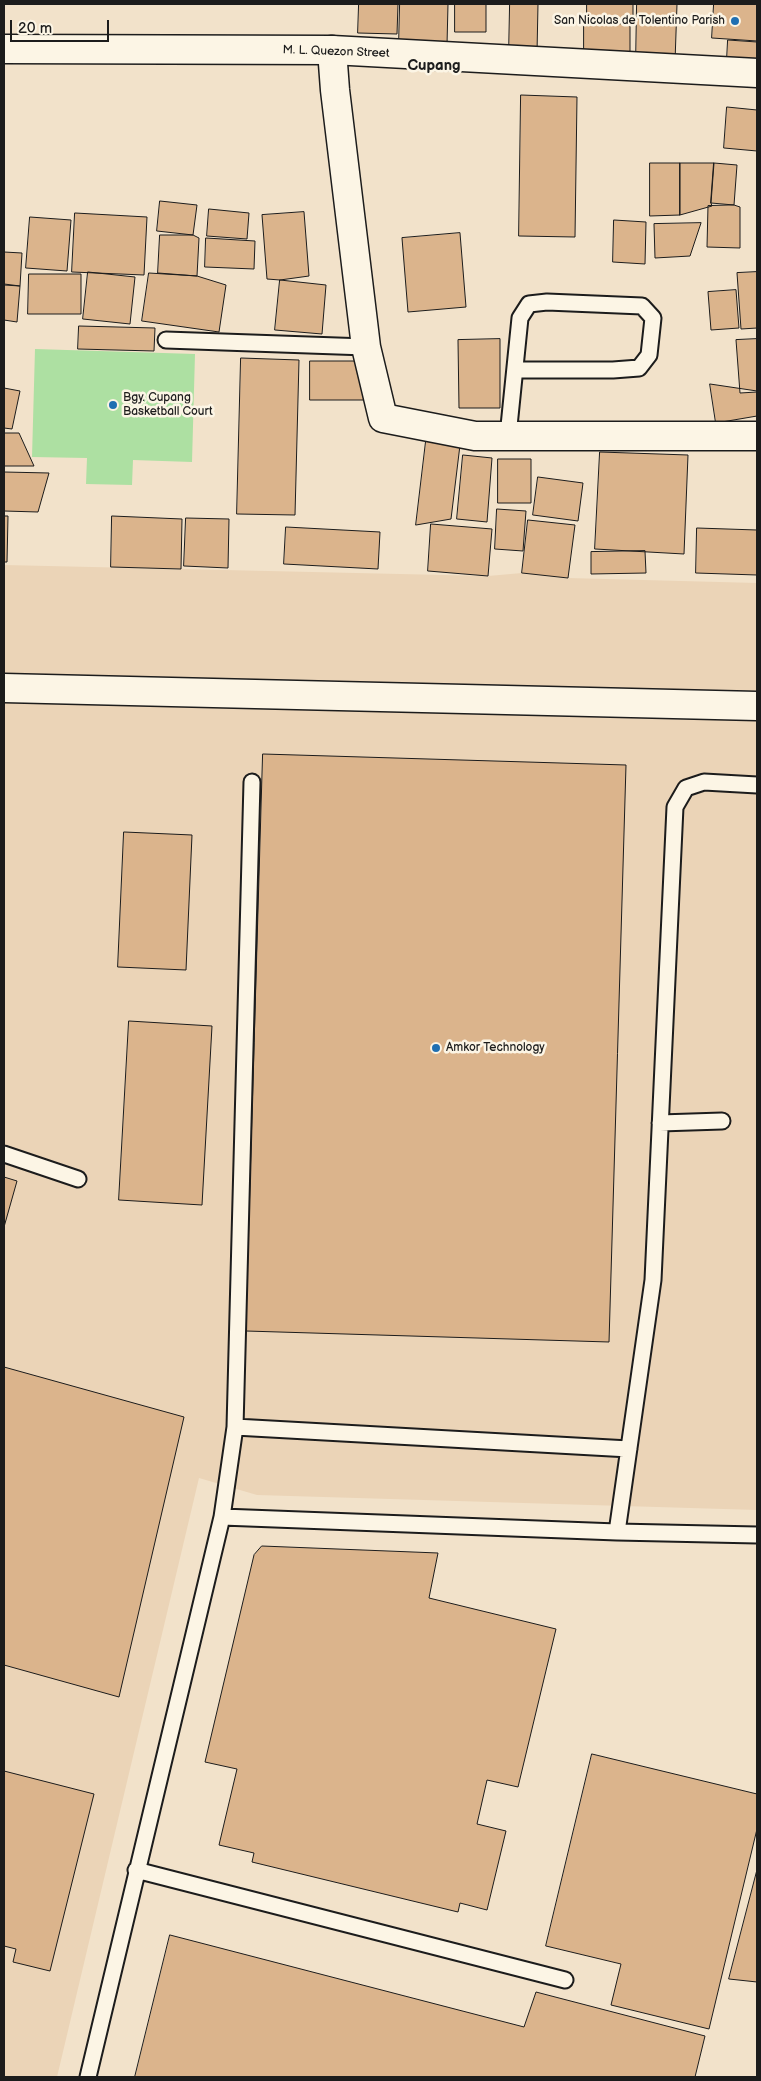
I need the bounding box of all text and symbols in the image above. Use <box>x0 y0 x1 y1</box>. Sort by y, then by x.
scale bar <box>12 10 111 42</box>
place label: San Nicolas de Tolentino Parish <box>554 14 725 28</box>
marker: San Nicolas de Tolentino Parish <box>729 15 741 27</box>
text: 20 m <box>18 19 52 38</box>
street label: M. L. Quezon Street <box>282 43 390 61</box>
district label: Cupang <box>407 57 461 75</box>
place label: Bgy. Cupang Basketball Court <box>123 391 213 419</box>
marker: Bgy. Cupang Basketball Court <box>107 399 119 411</box>
place label: Amkor Technology <box>446 1041 545 1055</box>
marker: Amkor Technology <box>430 1042 442 1054</box>

